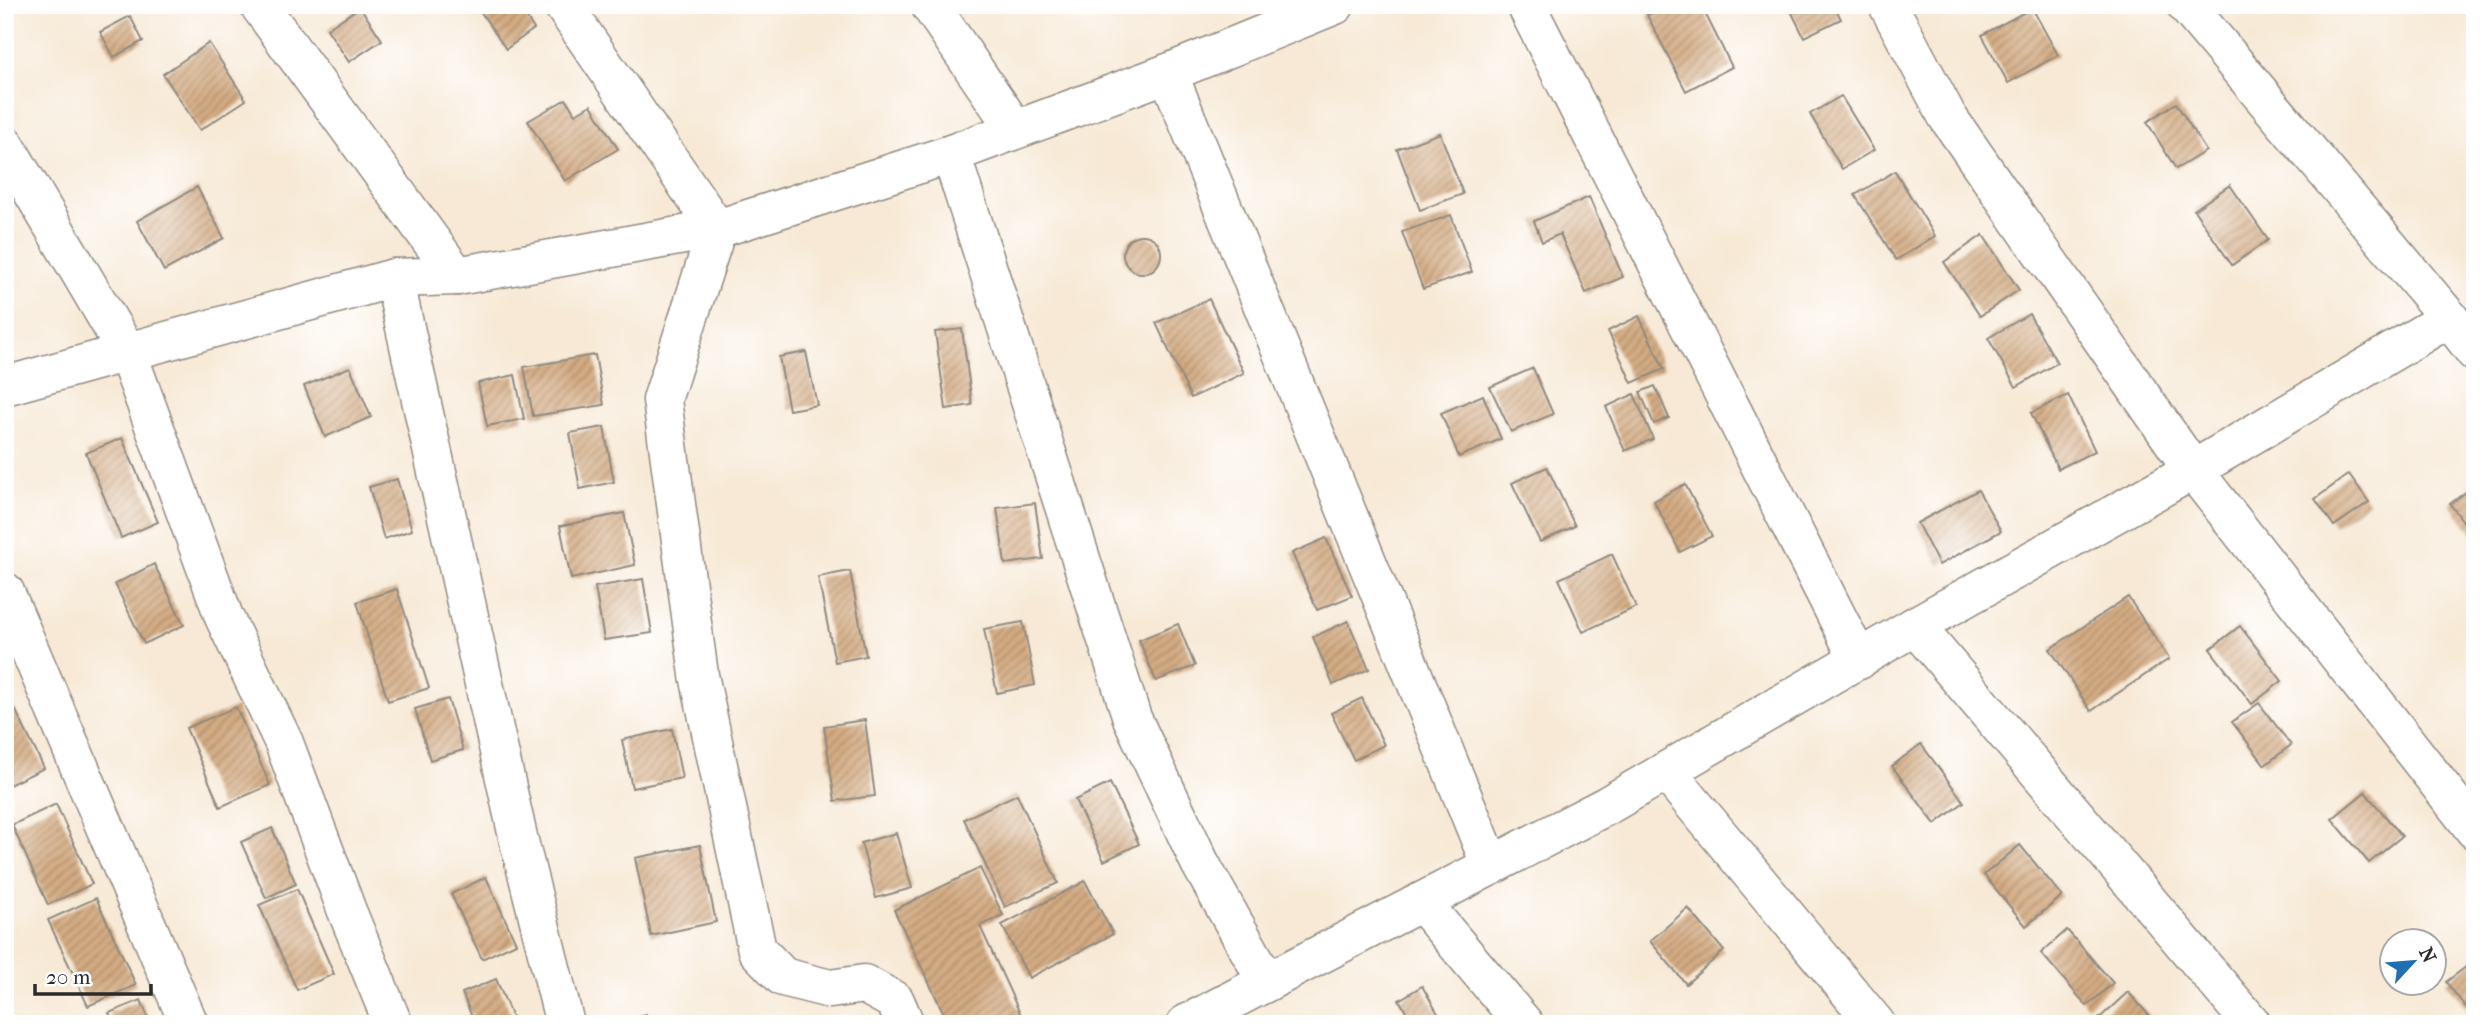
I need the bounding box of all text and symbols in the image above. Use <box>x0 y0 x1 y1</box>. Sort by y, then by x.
north arrow <box>2378 928 2448 998</box>
text: N <box>2414 944 2441 967</box>
scale bar <box>35 952 150 996</box>
text: 20 m <box>46 965 91 989</box>

